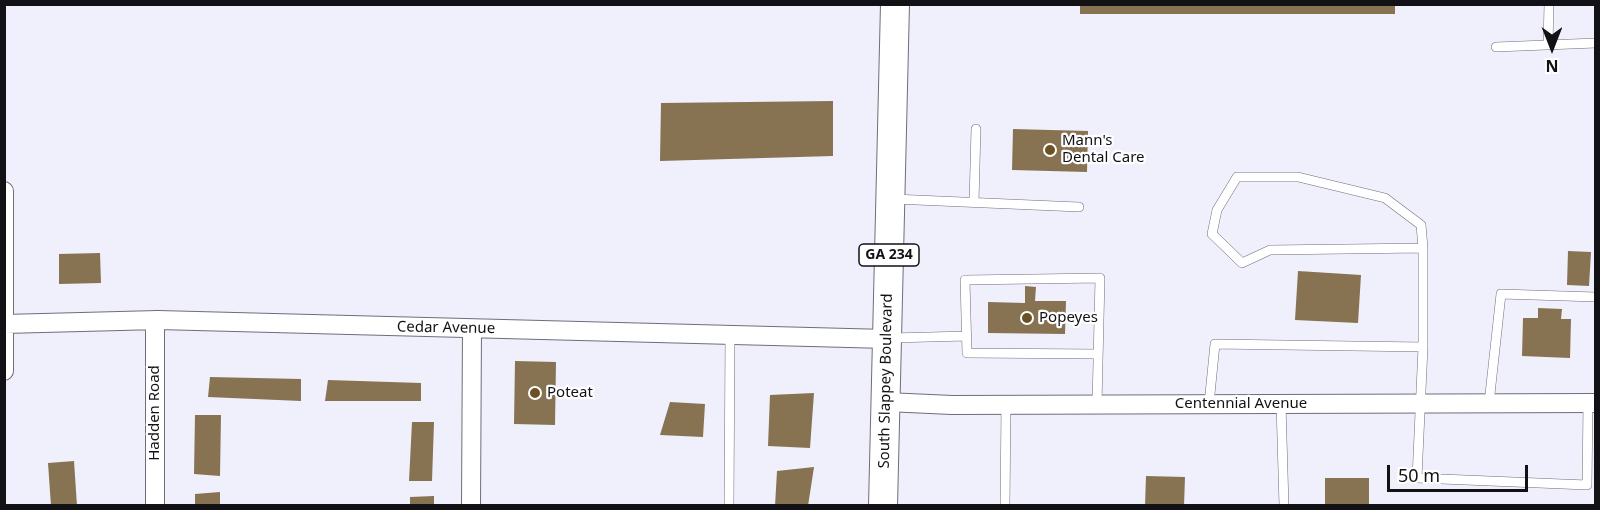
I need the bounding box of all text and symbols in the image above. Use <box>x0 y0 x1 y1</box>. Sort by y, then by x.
north arrow <box>1522 18 1582 78</box>
text: N <box>1546 55 1559 77</box>
place label: Mann's Dental Care <box>1062 132 1145 167</box>
marker: Mann's Dental Care <box>1043 143 1057 157</box>
road number: GA 234 <box>859 244 919 266</box>
street label: South Slappey Boulevard <box>875 293 897 469</box>
place label: Popeyes <box>1039 309 1098 327</box>
marker: Popeyes <box>1020 311 1034 325</box>
street label: Cedar Avenue <box>397 318 495 338</box>
street label: Hadden Road <box>146 365 164 461</box>
place label: Poteat <box>547 384 593 402</box>
marker: Poteat <box>528 386 542 400</box>
street label: Centennial Avenue <box>1175 395 1307 413</box>
scale bar <box>1390 453 1531 491</box>
text: 50 m <box>1398 463 1440 487</box>

